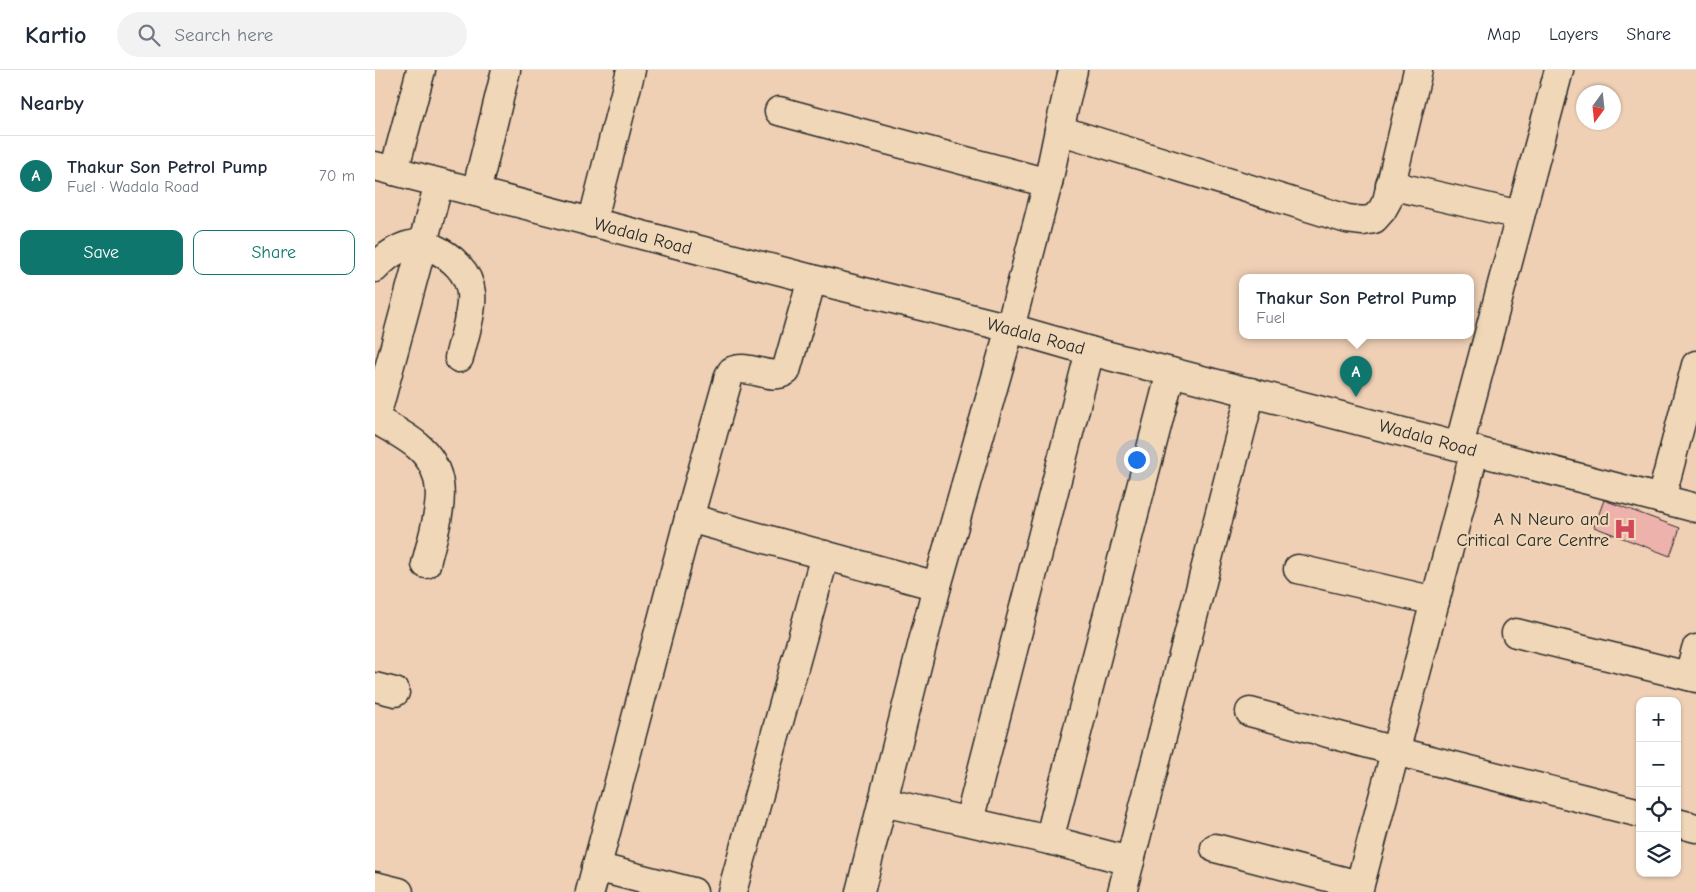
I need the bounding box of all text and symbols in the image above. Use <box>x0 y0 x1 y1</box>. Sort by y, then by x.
search box <box>117 12 467 57</box>
text: Kartio <box>25 21 87 49</box>
icon: search <box>135 21 163 49</box>
text: Search here <box>175 24 273 46</box>
text: Map <box>1487 24 1521 45</box>
text: Layers <box>1549 24 1598 45</box>
text: Share <box>1626 24 1671 45</box>
north arrow <box>1576 85 1621 130</box>
text: Nearby <box>20 91 84 115</box>
text: Thakur Son Petrol Pump <box>67 156 267 178</box>
text: A <box>32 167 40 185</box>
text: 70 m <box>319 167 355 185</box>
text: Fuel · Wadala Road <box>67 178 199 196</box>
street label: Wadala Road <box>592 213 694 260</box>
button: Save <box>20 230 183 275</box>
button: Share <box>193 230 355 275</box>
popup <box>1239 274 1474 339</box>
text: Thakur Son Petrol Pump <box>1256 287 1457 309</box>
text: Fuel <box>1256 309 1285 327</box>
street label: Wadala Road <box>985 313 1087 360</box>
pin: A <box>1340 356 1372 397</box>
street label: Wadala Road <box>1377 415 1479 462</box>
your location <box>1124 447 1150 473</box>
place label: A N Neuro and Critical Care Centre <box>1456 509 1609 551</box>
hospital icon: A N Neuro and Critical Care Centre <box>1612 516 1638 542</box>
map controls <box>1636 697 1681 877</box>
button: + <box>1636 697 1681 742</box>
button: − <box>1636 742 1681 787</box>
button: locate <box>1636 787 1681 832</box>
button: layers <box>1636 832 1681 877</box>

